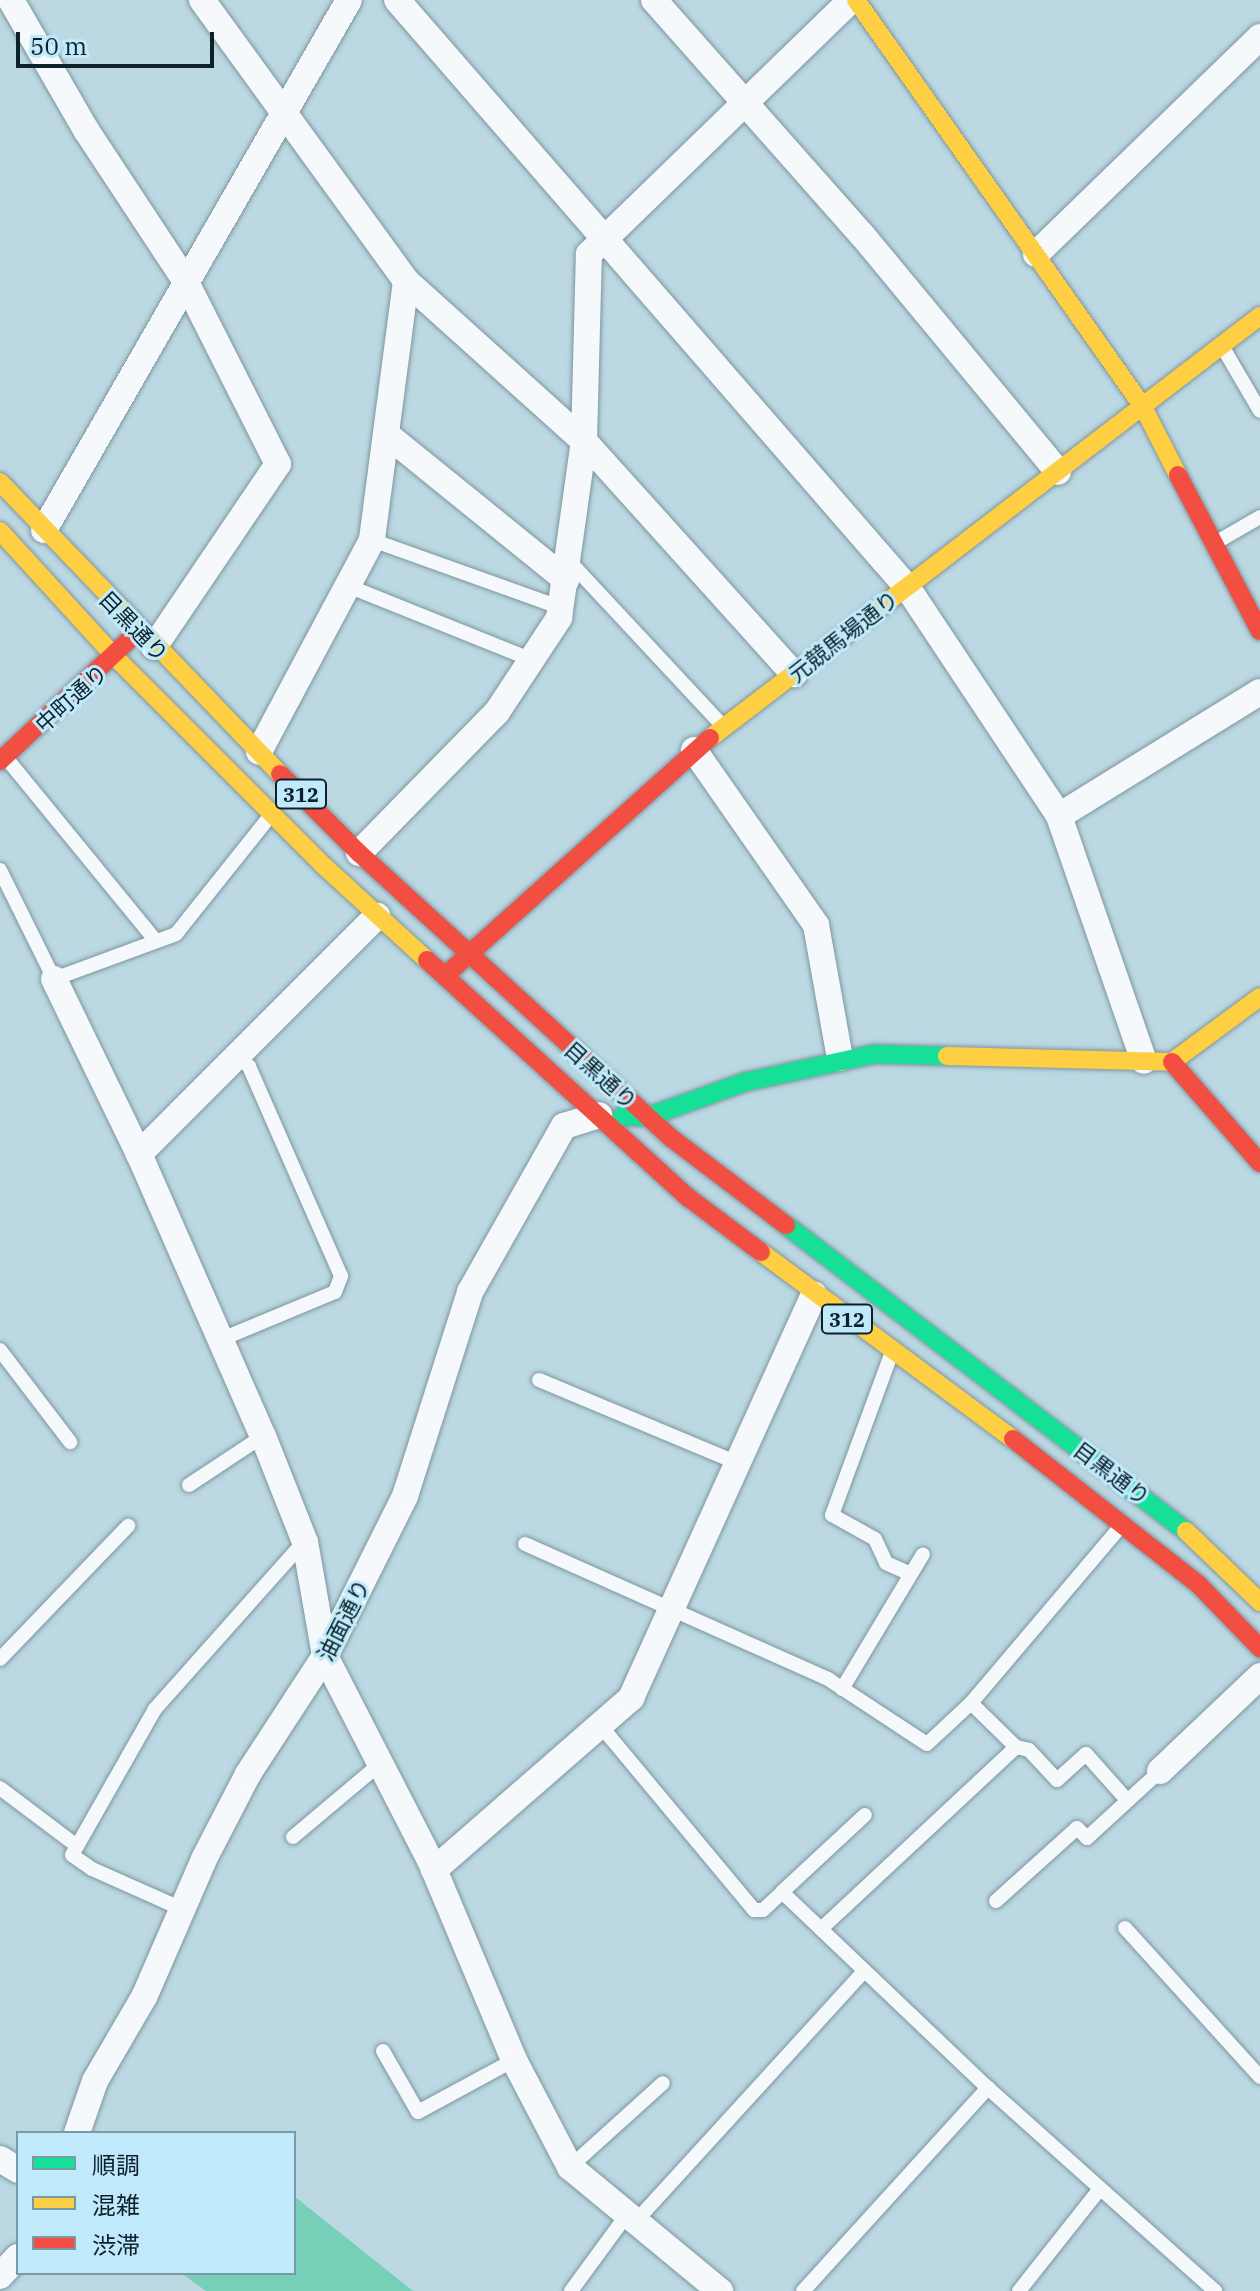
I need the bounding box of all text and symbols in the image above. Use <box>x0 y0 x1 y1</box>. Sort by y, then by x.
scale bar <box>20 16 218 66</box>
text: 50 m <box>30 30 87 62</box>
street label: 目黒通り <box>94 585 174 667</box>
street label: 元競馬場通り <box>783 585 903 687</box>
street label: 中町通り <box>29 659 113 737</box>
road number: 312 <box>275 778 327 810</box>
street label: 目黒通り <box>559 1036 643 1114</box>
road number: 312 <box>821 1303 873 1335</box>
street label: 目黒通り <box>1069 1436 1155 1510</box>
street label: 油面通り <box>311 1575 375 1665</box>
legend <box>16 2131 296 2275</box>
text: 順調 <box>92 2149 140 2181</box>
text: 混雑 <box>92 2189 140 2221</box>
text: 渋滞 <box>92 2229 140 2261</box>

